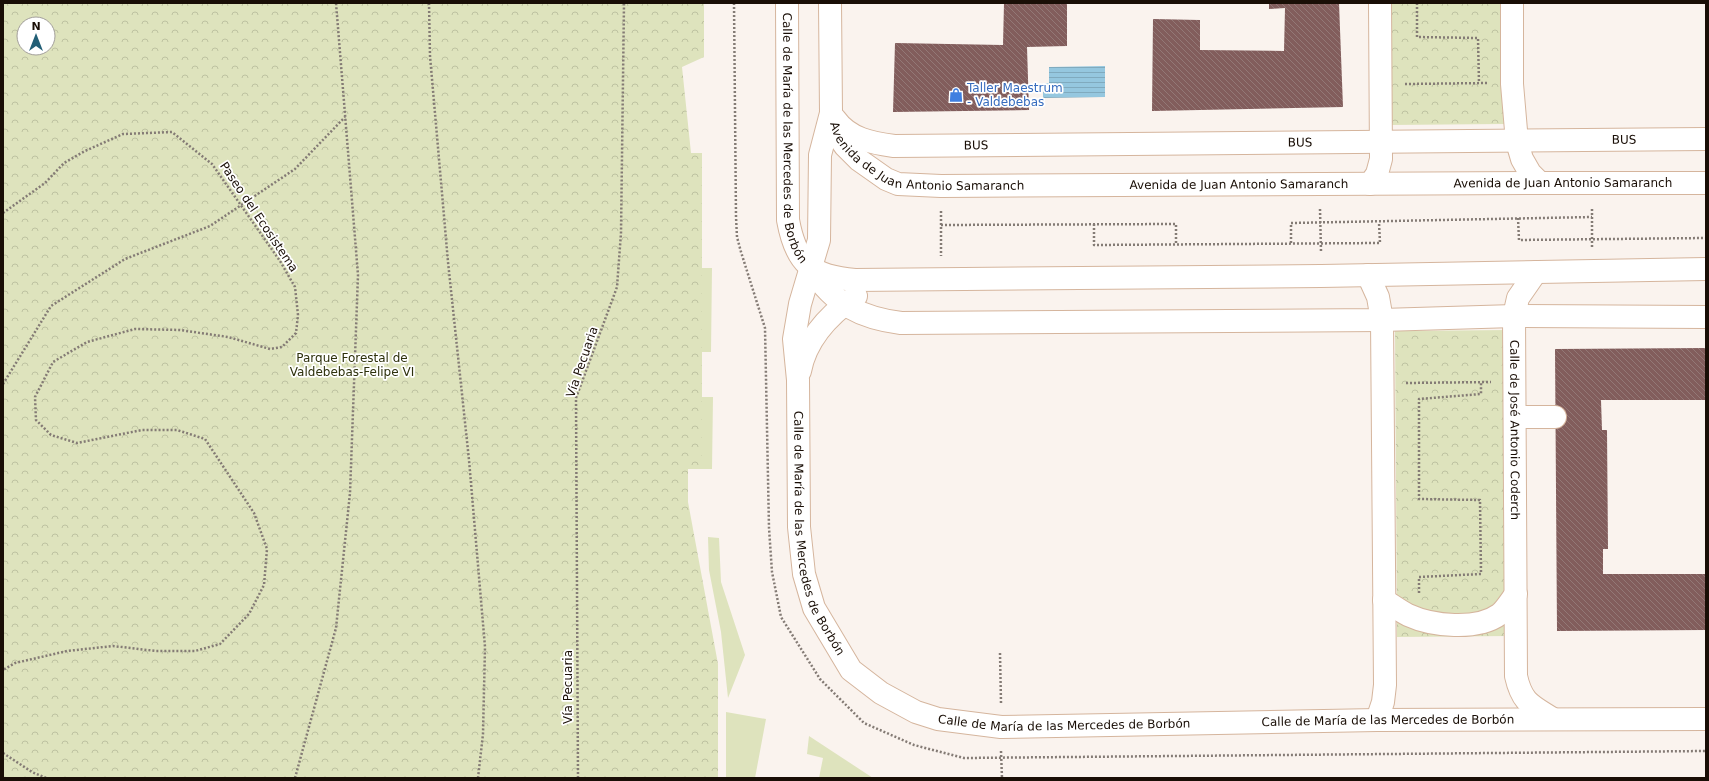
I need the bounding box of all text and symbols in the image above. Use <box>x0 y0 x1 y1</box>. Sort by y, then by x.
street label: Calle de María de las Mercedes de Borbón <box>780 13 810 266</box>
north arrow <box>16 16 56 56</box>
text: N <box>31 20 41 33</box>
place label: Taller Maestrum - Valdebebas <box>966 81 1063 109</box>
shop icon: Taller Maestrum - Valdebebas <box>948 87 964 103</box>
street label: Avenida de Juan Antonio Samaranch <box>827 120 1024 193</box>
street label: BUS <box>1612 133 1636 147</box>
street label: BUS <box>1288 135 1312 150</box>
street label: BUS <box>964 138 988 152</box>
street label: Paseo del Ecosistema <box>217 159 301 275</box>
street label: Avenida de Juan Antonio Samaranch <box>1453 176 1672 190</box>
street label: Avenida de Juan Antonio Samaranch <box>1129 177 1348 192</box>
street label: Vía Pecuaria <box>563 325 601 399</box>
street label: Calle de José Antonio Coderch <box>1507 340 1522 520</box>
park label: Parque Forestal de Valdebebas-Felipe VI <box>290 351 414 379</box>
street label: Calle de María de las Mercedes de Borbón <box>791 411 848 658</box>
street label: Vía Pecuaria <box>561 650 575 724</box>
street label: Calle de María de las Mercedes de Borbón <box>937 712 1190 734</box>
street label: Calle de María de las Mercedes de Borbón <box>1261 713 1514 729</box>

